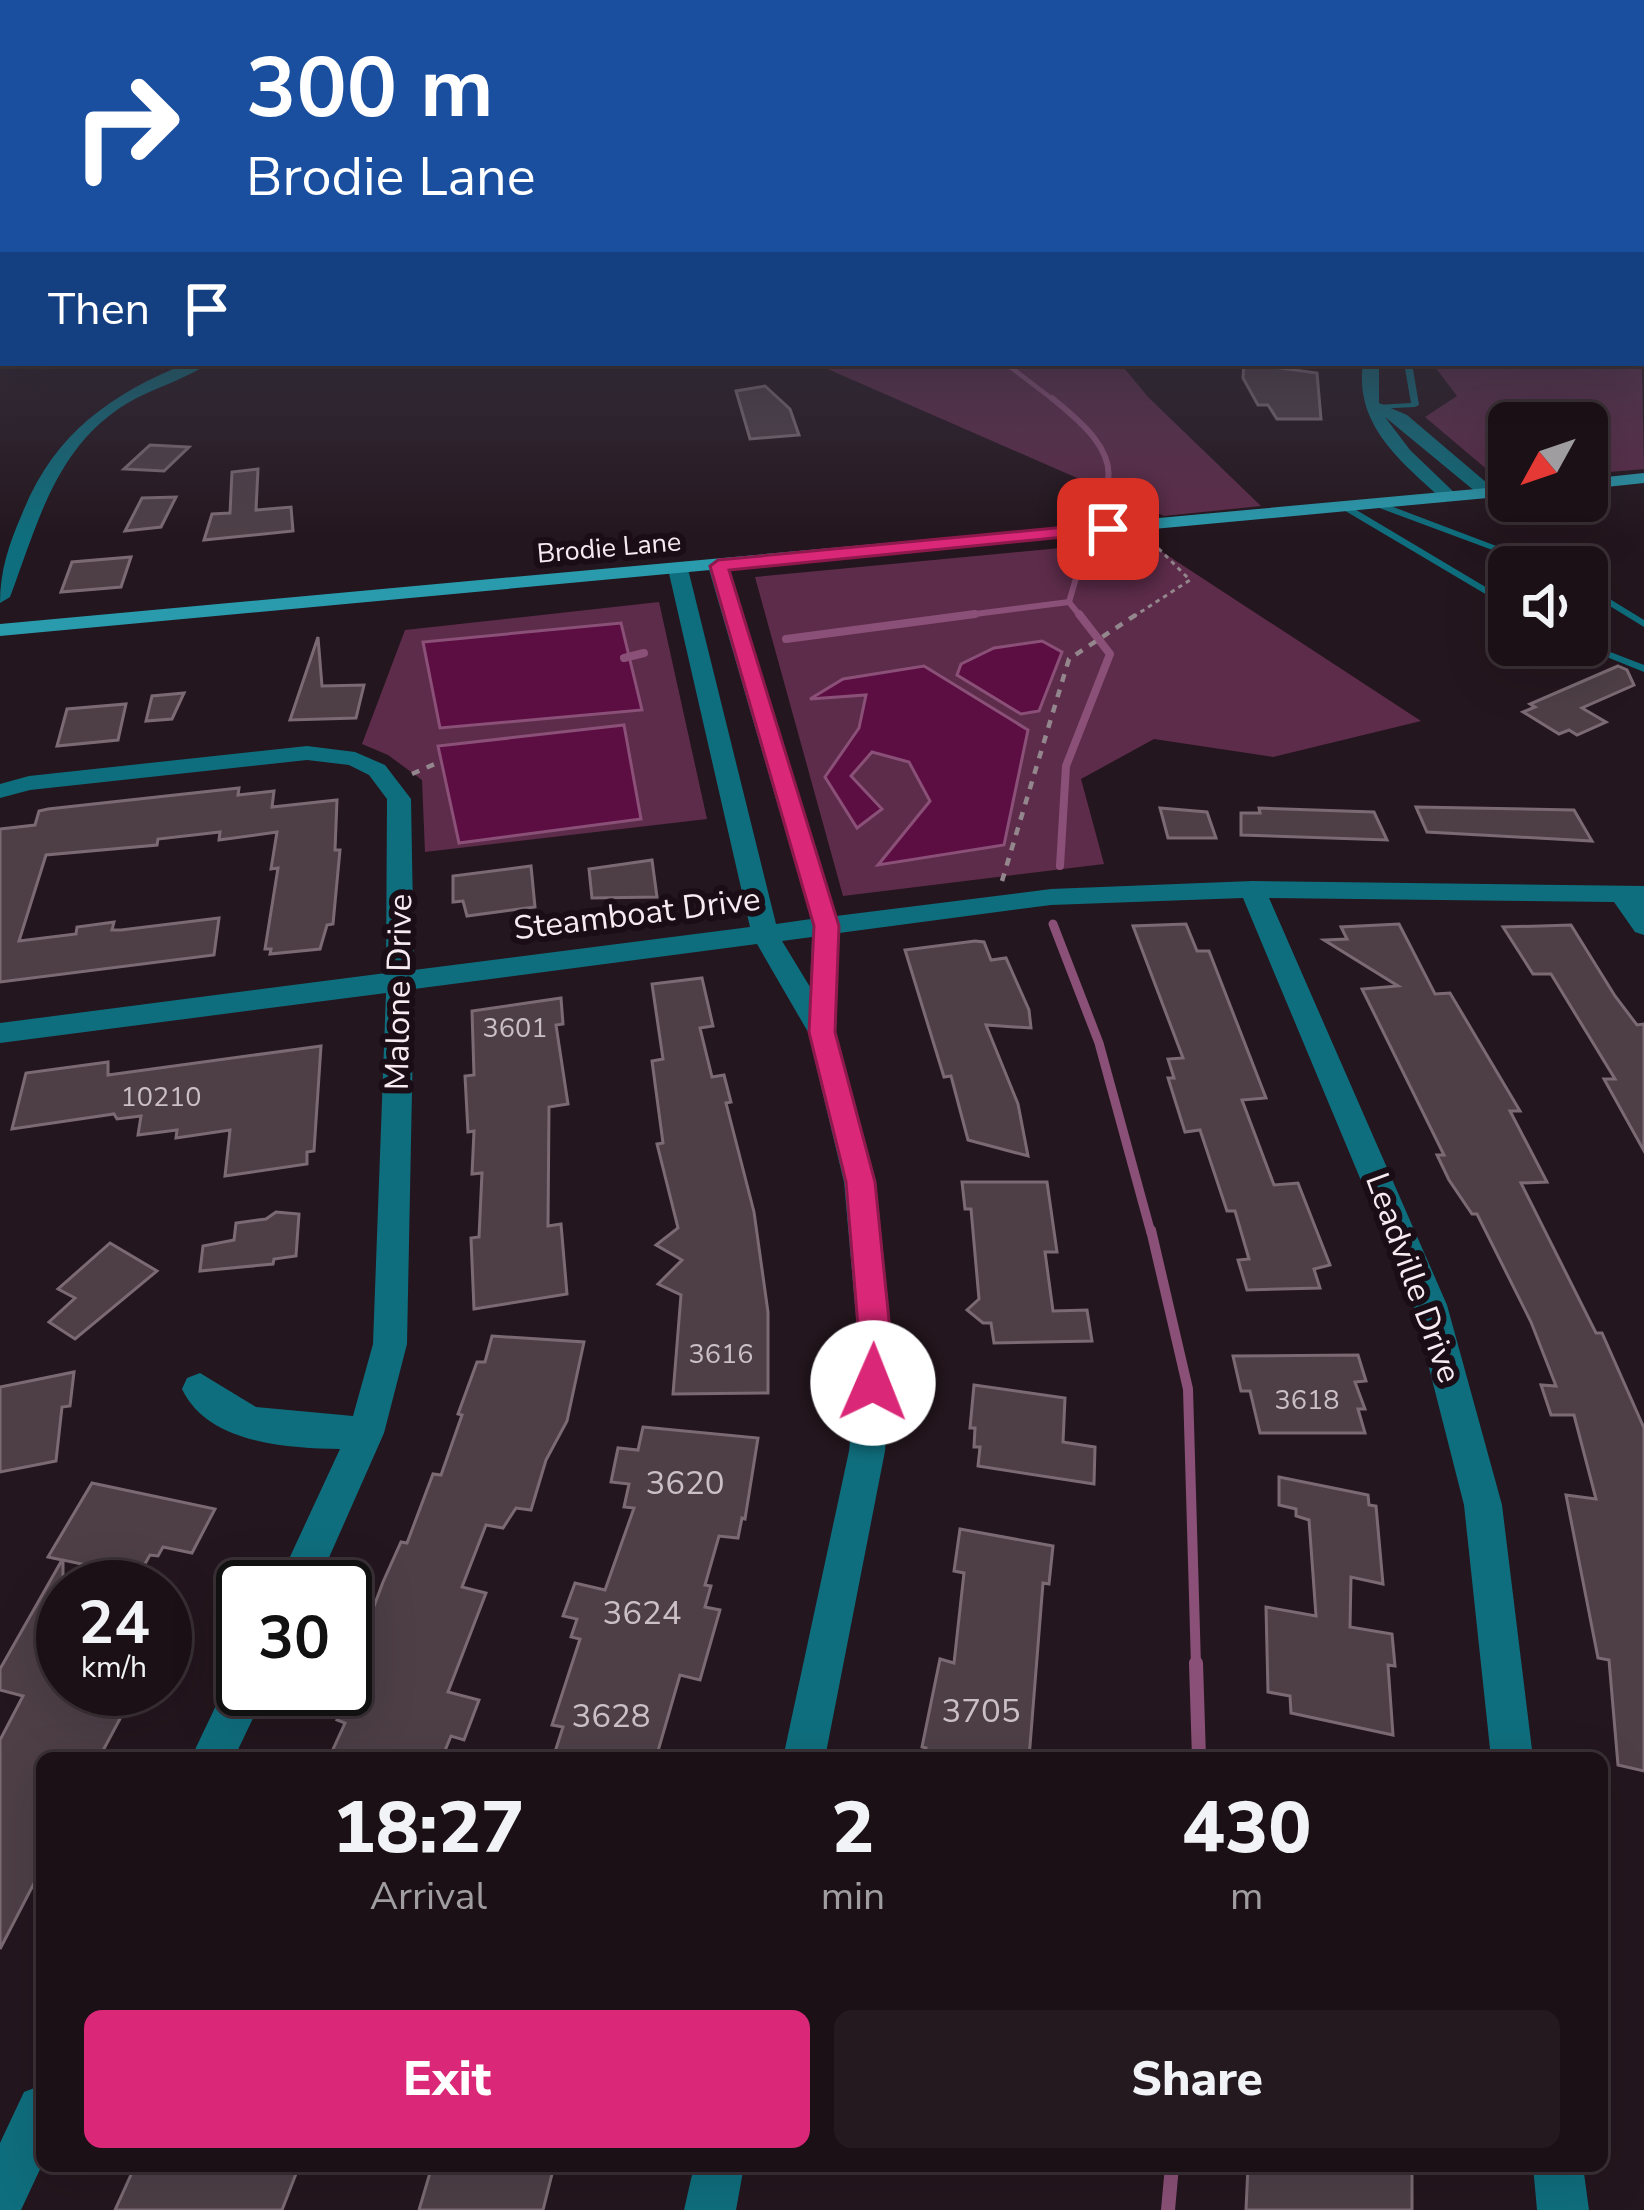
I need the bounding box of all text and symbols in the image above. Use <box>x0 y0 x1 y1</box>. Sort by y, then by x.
text: 300 m <box>246 31 494 146</box>
icon: right <box>48 48 204 204</box>
text: Brodie Lane <box>246 140 535 214</box>
icon: arrive <box>174 276 240 342</box>
text: Then <box>48 279 150 340</box>
north arrow <box>1488 402 1608 522</box>
map controls <box>1488 402 1608 666</box>
pin <box>1057 478 1159 580</box>
icon: arrive <box>1075 496 1141 562</box>
street label: Brodie Lane <box>535 523 683 573</box>
button: sound <box>1488 546 1608 666</box>
street label: Steamboat Drive <box>511 877 763 951</box>
street label: Malone Drive <box>375 893 423 1091</box>
house number: 3601 <box>483 1010 547 1047</box>
house number: 10210 <box>121 1079 202 1116</box>
street label: Leadville Drive <box>1354 1167 1472 1389</box>
position arrow <box>810 1320 936 1446</box>
house number: 3616 <box>689 1336 753 1373</box>
house number: 3618 <box>1275 1382 1339 1419</box>
house number: 3620 <box>645 1461 725 1506</box>
speed limit sign: 30 <box>216 1560 372 1716</box>
text: 24 <box>78 1582 150 1664</box>
house number: 3624 <box>602 1591 682 1636</box>
text: km/h <box>81 1647 147 1688</box>
house number: 3705 <box>941 1689 1021 1734</box>
house number: 3628 <box>571 1694 651 1739</box>
text: 18:27 <box>333 1779 524 1877</box>
text: 2 <box>831 1779 875 1877</box>
text: 430 <box>1182 1779 1311 1877</box>
text: Arrival <box>370 1870 487 1923</box>
text: min <box>821 1870 885 1923</box>
text: m <box>1230 1870 1263 1923</box>
button: Exit <box>84 2010 810 2148</box>
button: Share <box>834 2010 1560 2148</box>

